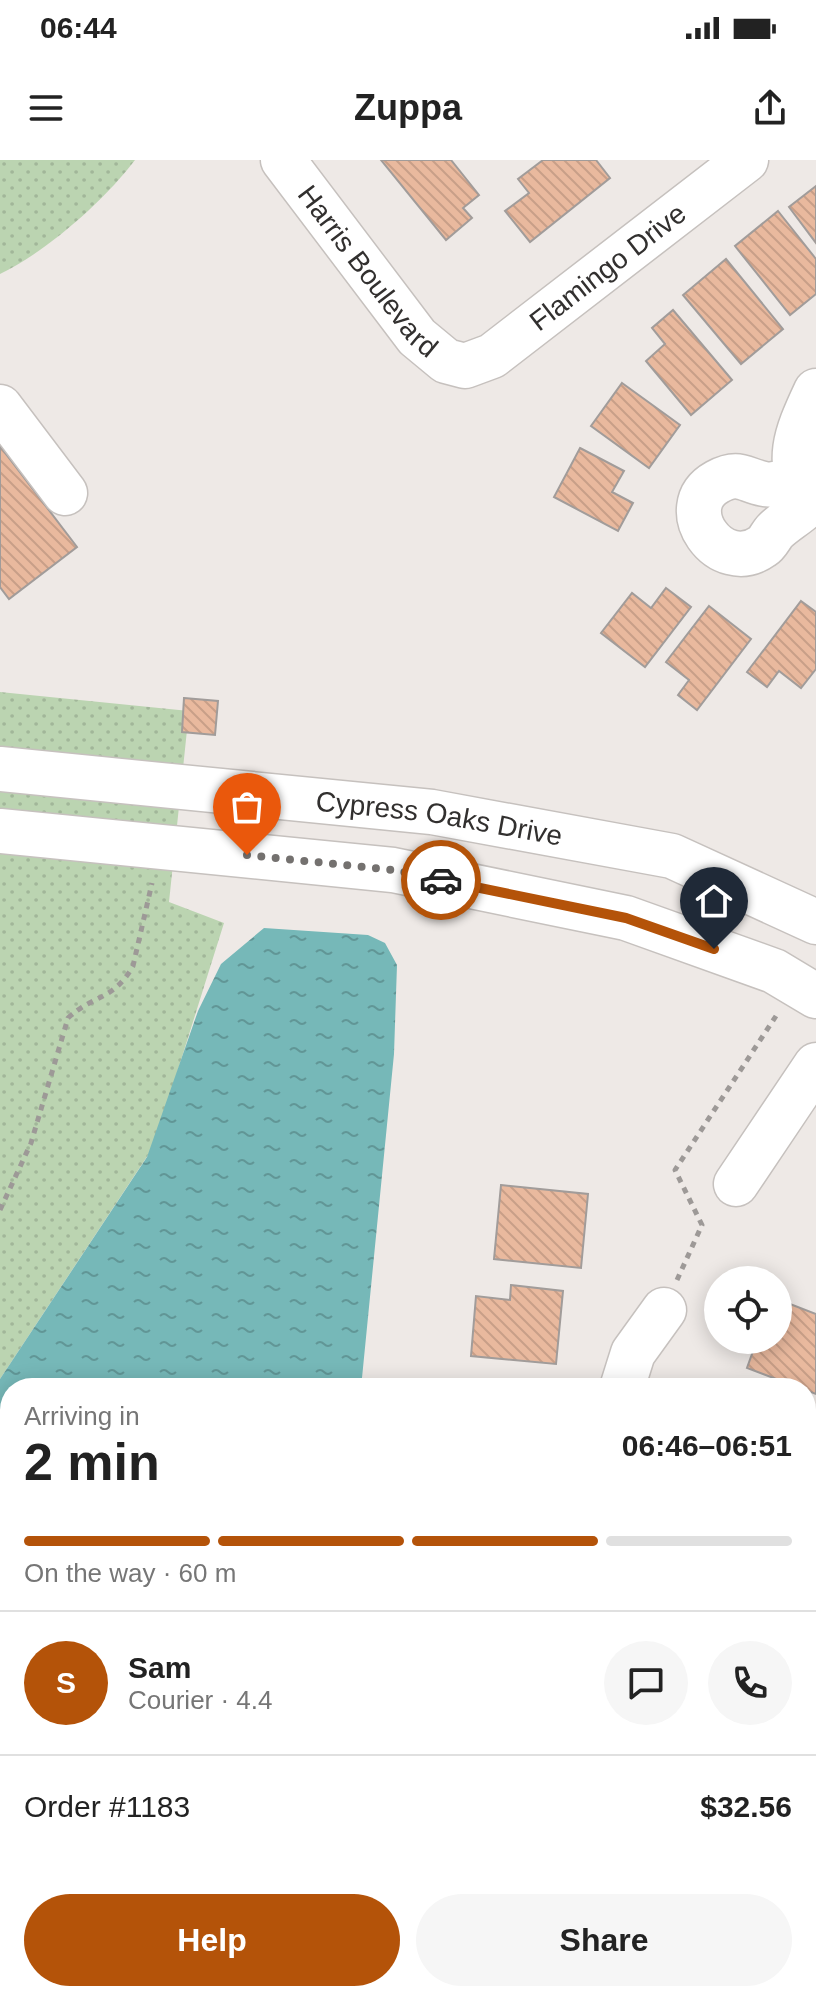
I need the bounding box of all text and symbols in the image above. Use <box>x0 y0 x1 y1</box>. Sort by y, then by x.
text: 06:44 <box>40 11 117 44</box>
icon: menu <box>24 86 68 130</box>
icon: share <box>748 86 792 130</box>
text: Zuppa <box>354 87 462 128</box>
street label: Harris Boulevard <box>292 179 444 364</box>
street label: Flamingo Drive <box>524 197 692 337</box>
pin <box>213 773 281 855</box>
icon: bag <box>225 785 269 829</box>
street label: Cypress Oaks Drive <box>314 786 565 852</box>
courier <box>401 840 481 920</box>
icon: car <box>419 858 463 902</box>
pin <box>680 867 748 949</box>
icon: home <box>692 879 736 923</box>
map controls <box>704 1266 792 1354</box>
button: locate <box>704 1266 792 1354</box>
text: Arriving in <box>24 1401 140 1431</box>
text: 06:46–06:51 <box>622 1429 792 1462</box>
text: 2 min <box>24 1433 160 1491</box>
text: On the way · 60 m <box>24 1558 236 1588</box>
button: chat <box>604 1641 688 1725</box>
button: phone <box>708 1641 792 1725</box>
text: Sam <box>128 1651 191 1684</box>
text: S <box>56 1666 76 1699</box>
text: Courier · 4.4 <box>128 1685 273 1715</box>
text: Order #1183 <box>24 1790 190 1823</box>
text: $32.56 <box>700 1790 792 1823</box>
button: Help <box>24 1894 400 1986</box>
button: Share <box>416 1894 792 1986</box>

